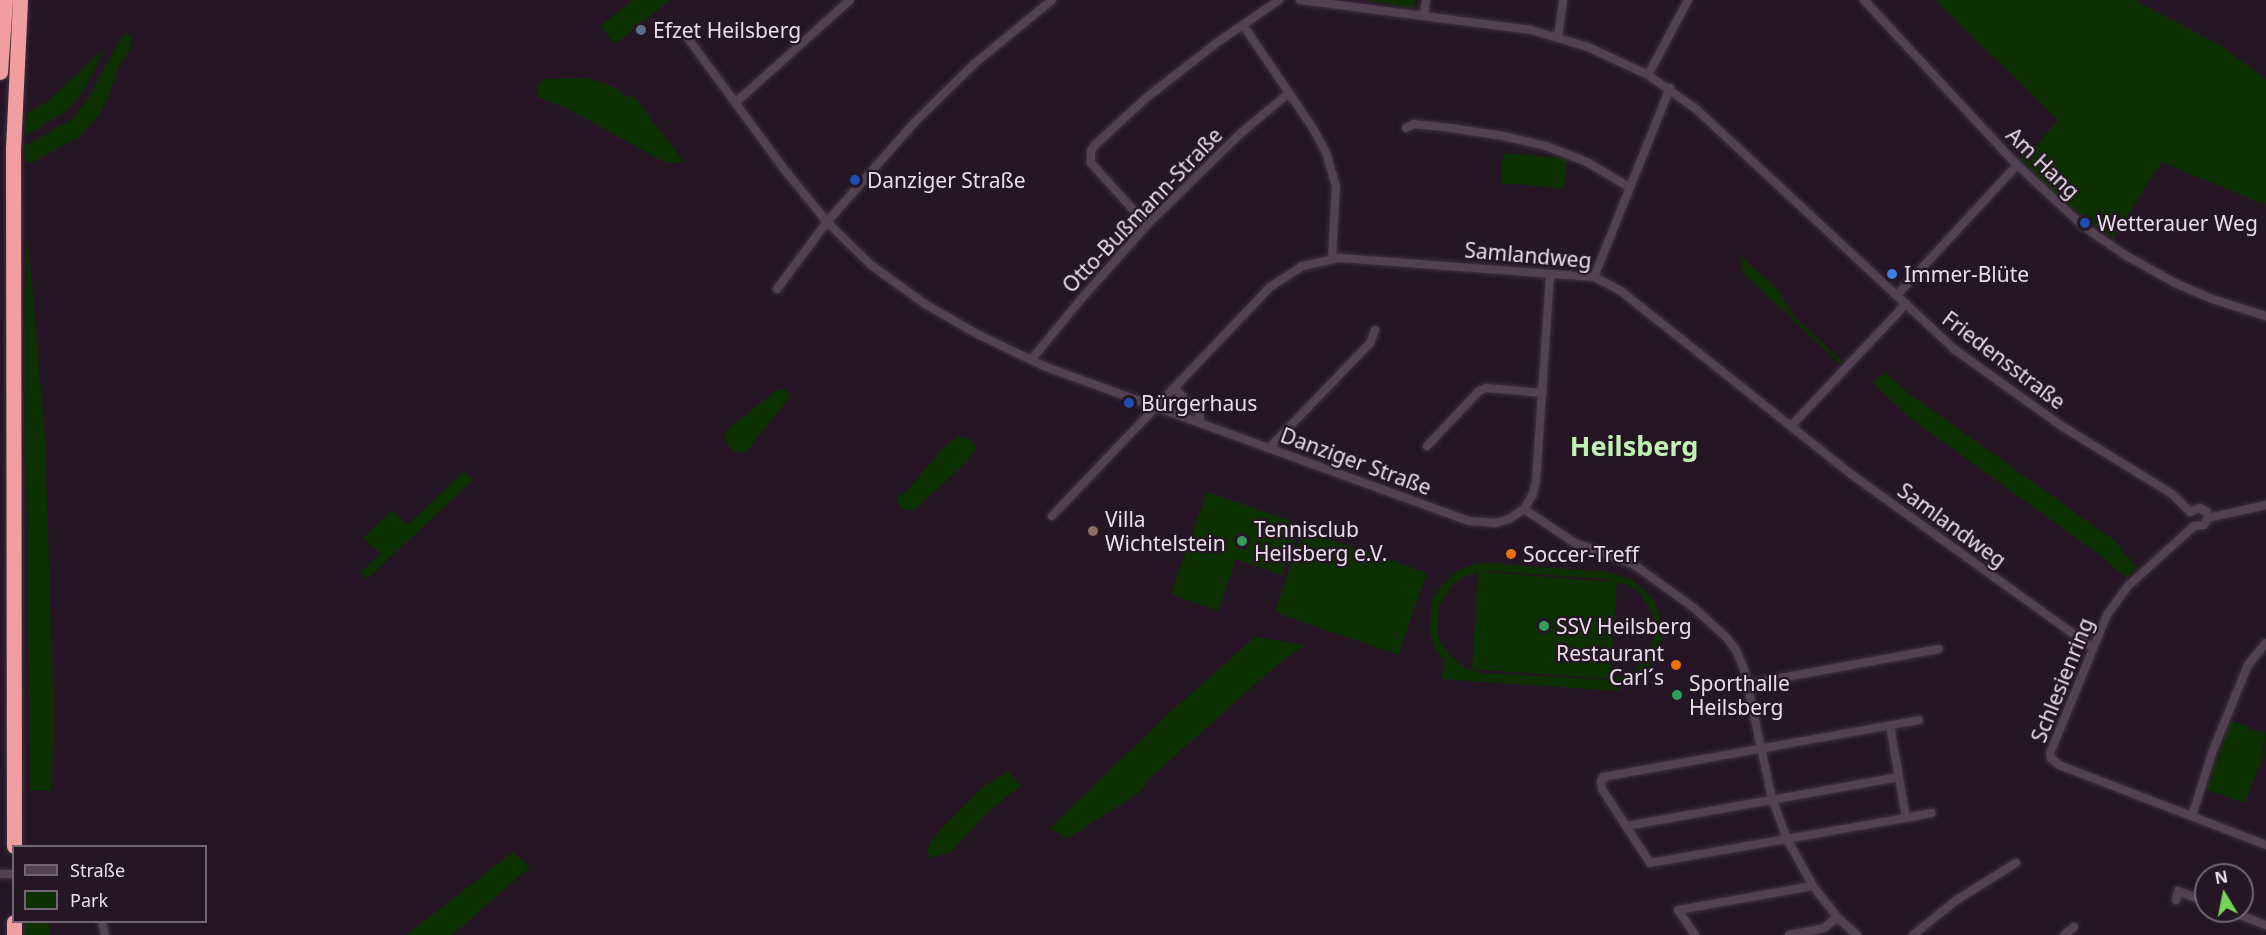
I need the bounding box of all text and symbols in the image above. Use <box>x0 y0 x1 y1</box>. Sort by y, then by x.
place label: Efzet Heilsberg <box>653 17 801 43</box>
marker: Efzet Heilsberg <box>634 23 648 37</box>
street label: Otto-Bußmann-Straße <box>1057 122 1227 298</box>
street label: Am Hang <box>2001 122 2085 204</box>
place label: Danziger Straße <box>867 167 1026 193</box>
marker: Danziger Straße <box>848 173 862 187</box>
place label: Wetterauer Weg <box>2097 210 2258 236</box>
marker: Wetterauer Weg <box>2078 216 2092 230</box>
street label: Samlandweg <box>1463 237 1593 273</box>
place label: Immer-Blüte <box>1904 261 2029 287</box>
marker: Immer-Blüte <box>1885 267 1899 281</box>
street label: Friedensstraße <box>1938 306 2070 414</box>
place label: Bürgerhaus <box>1141 390 1257 416</box>
marker: Bürgerhaus <box>1122 396 1136 410</box>
street label: Danziger Straße <box>1277 422 1435 500</box>
district label: Heilsberg <box>1570 430 1698 462</box>
street label: Samlandweg <box>1893 477 2011 573</box>
place label: Villa Wichtelstein <box>1105 506 1226 556</box>
place label: Tennisclub Heilsberg e.V. <box>1254 516 1387 566</box>
marker: Villa Wichtelstein <box>1086 524 1100 538</box>
marker: Tennisclub Heilsberg e.V. <box>1235 534 1249 548</box>
place label: Soccer-Treff <box>1523 541 1639 567</box>
marker: Soccer-Treff <box>1504 547 1518 561</box>
place label: SSV Heilsberg <box>1556 613 1692 639</box>
street label: Schlesienring <box>2026 614 2098 746</box>
marker: SSV Heilsberg <box>1537 619 1551 633</box>
place label: Restaurant Carl´s <box>1556 640 1664 690</box>
marker: Restaurant Carl´s <box>1669 658 1683 672</box>
place label: Sporthalle Heilsberg <box>1689 670 1790 720</box>
marker: Sporthalle Heilsberg <box>1670 688 1684 702</box>
legend <box>12 845 207 923</box>
text: Straße <box>70 858 125 882</box>
north arrow <box>2194 863 2254 923</box>
text: N <box>2213 865 2230 889</box>
text: Park <box>70 888 108 912</box>

